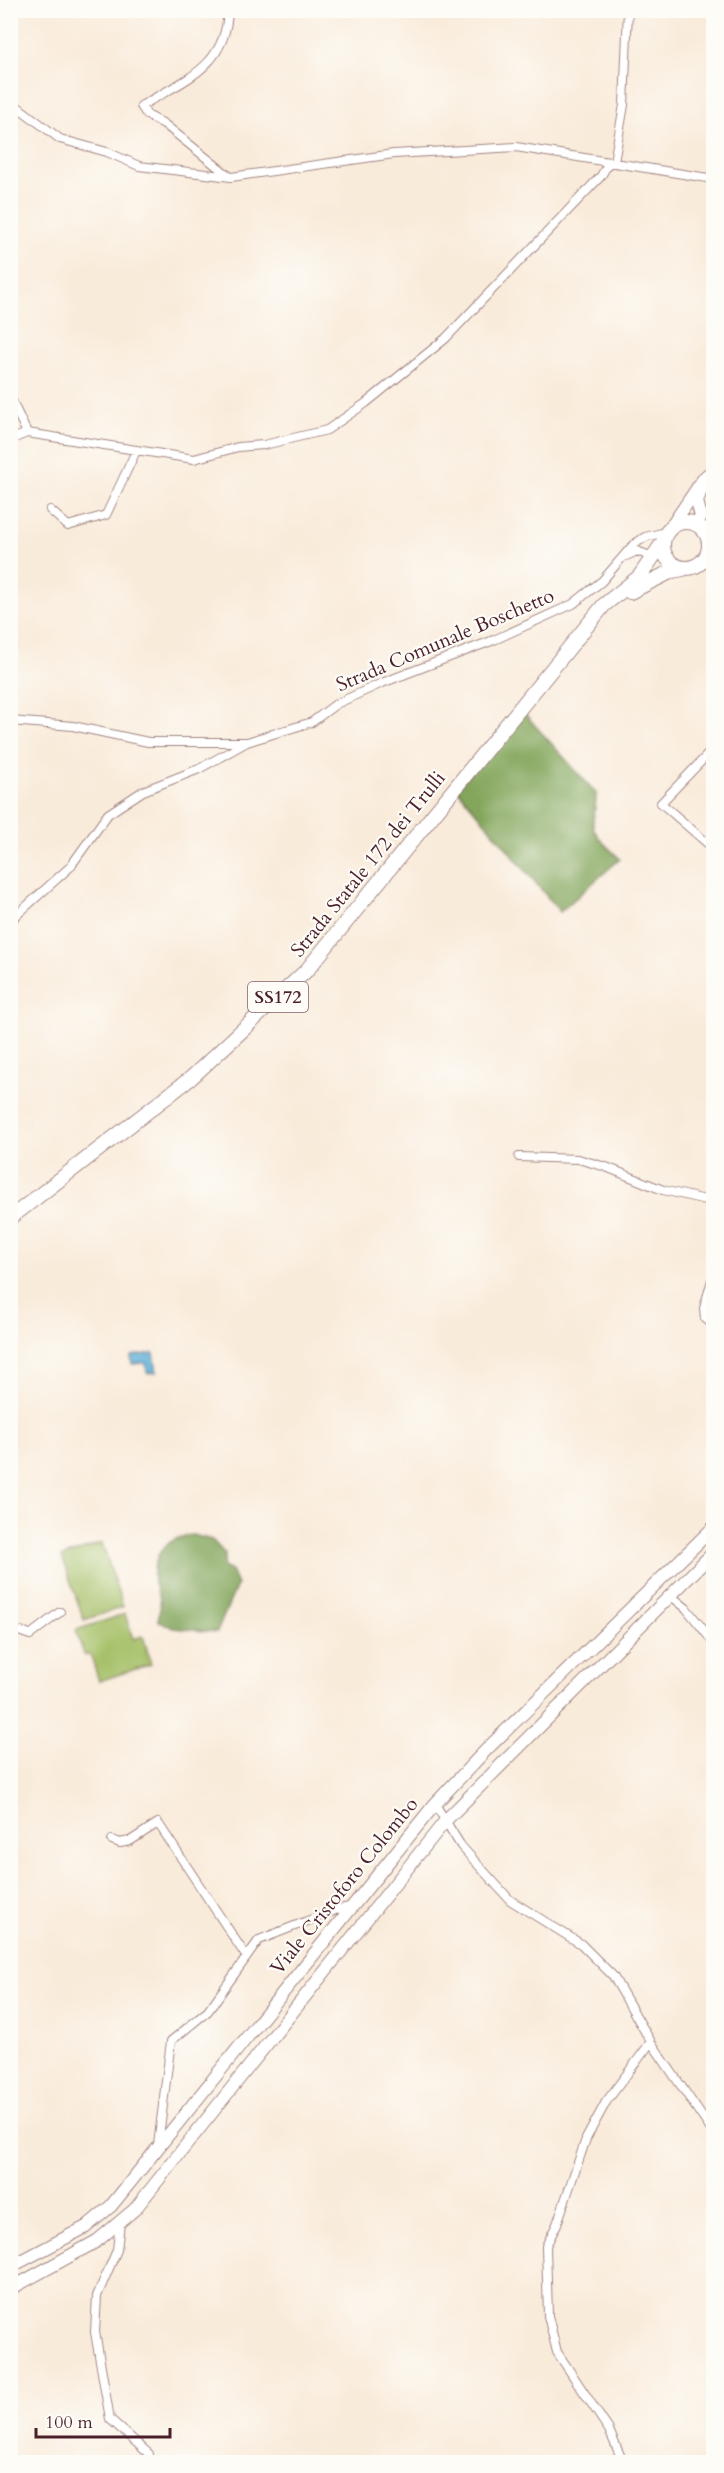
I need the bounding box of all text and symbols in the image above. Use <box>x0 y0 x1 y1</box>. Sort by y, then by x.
street label: Strada Comunale Boschetto <box>332 582 558 698</box>
street label: Strada Statale 172 dei Trulli <box>285 765 452 963</box>
road number: SS172 <box>248 982 308 1012</box>
street label: Viale Cristoforo Colombo <box>264 1791 424 1981</box>
scale bar <box>36 2401 170 2439</box>
text: 100 m <box>45 2410 93 2435</box>

